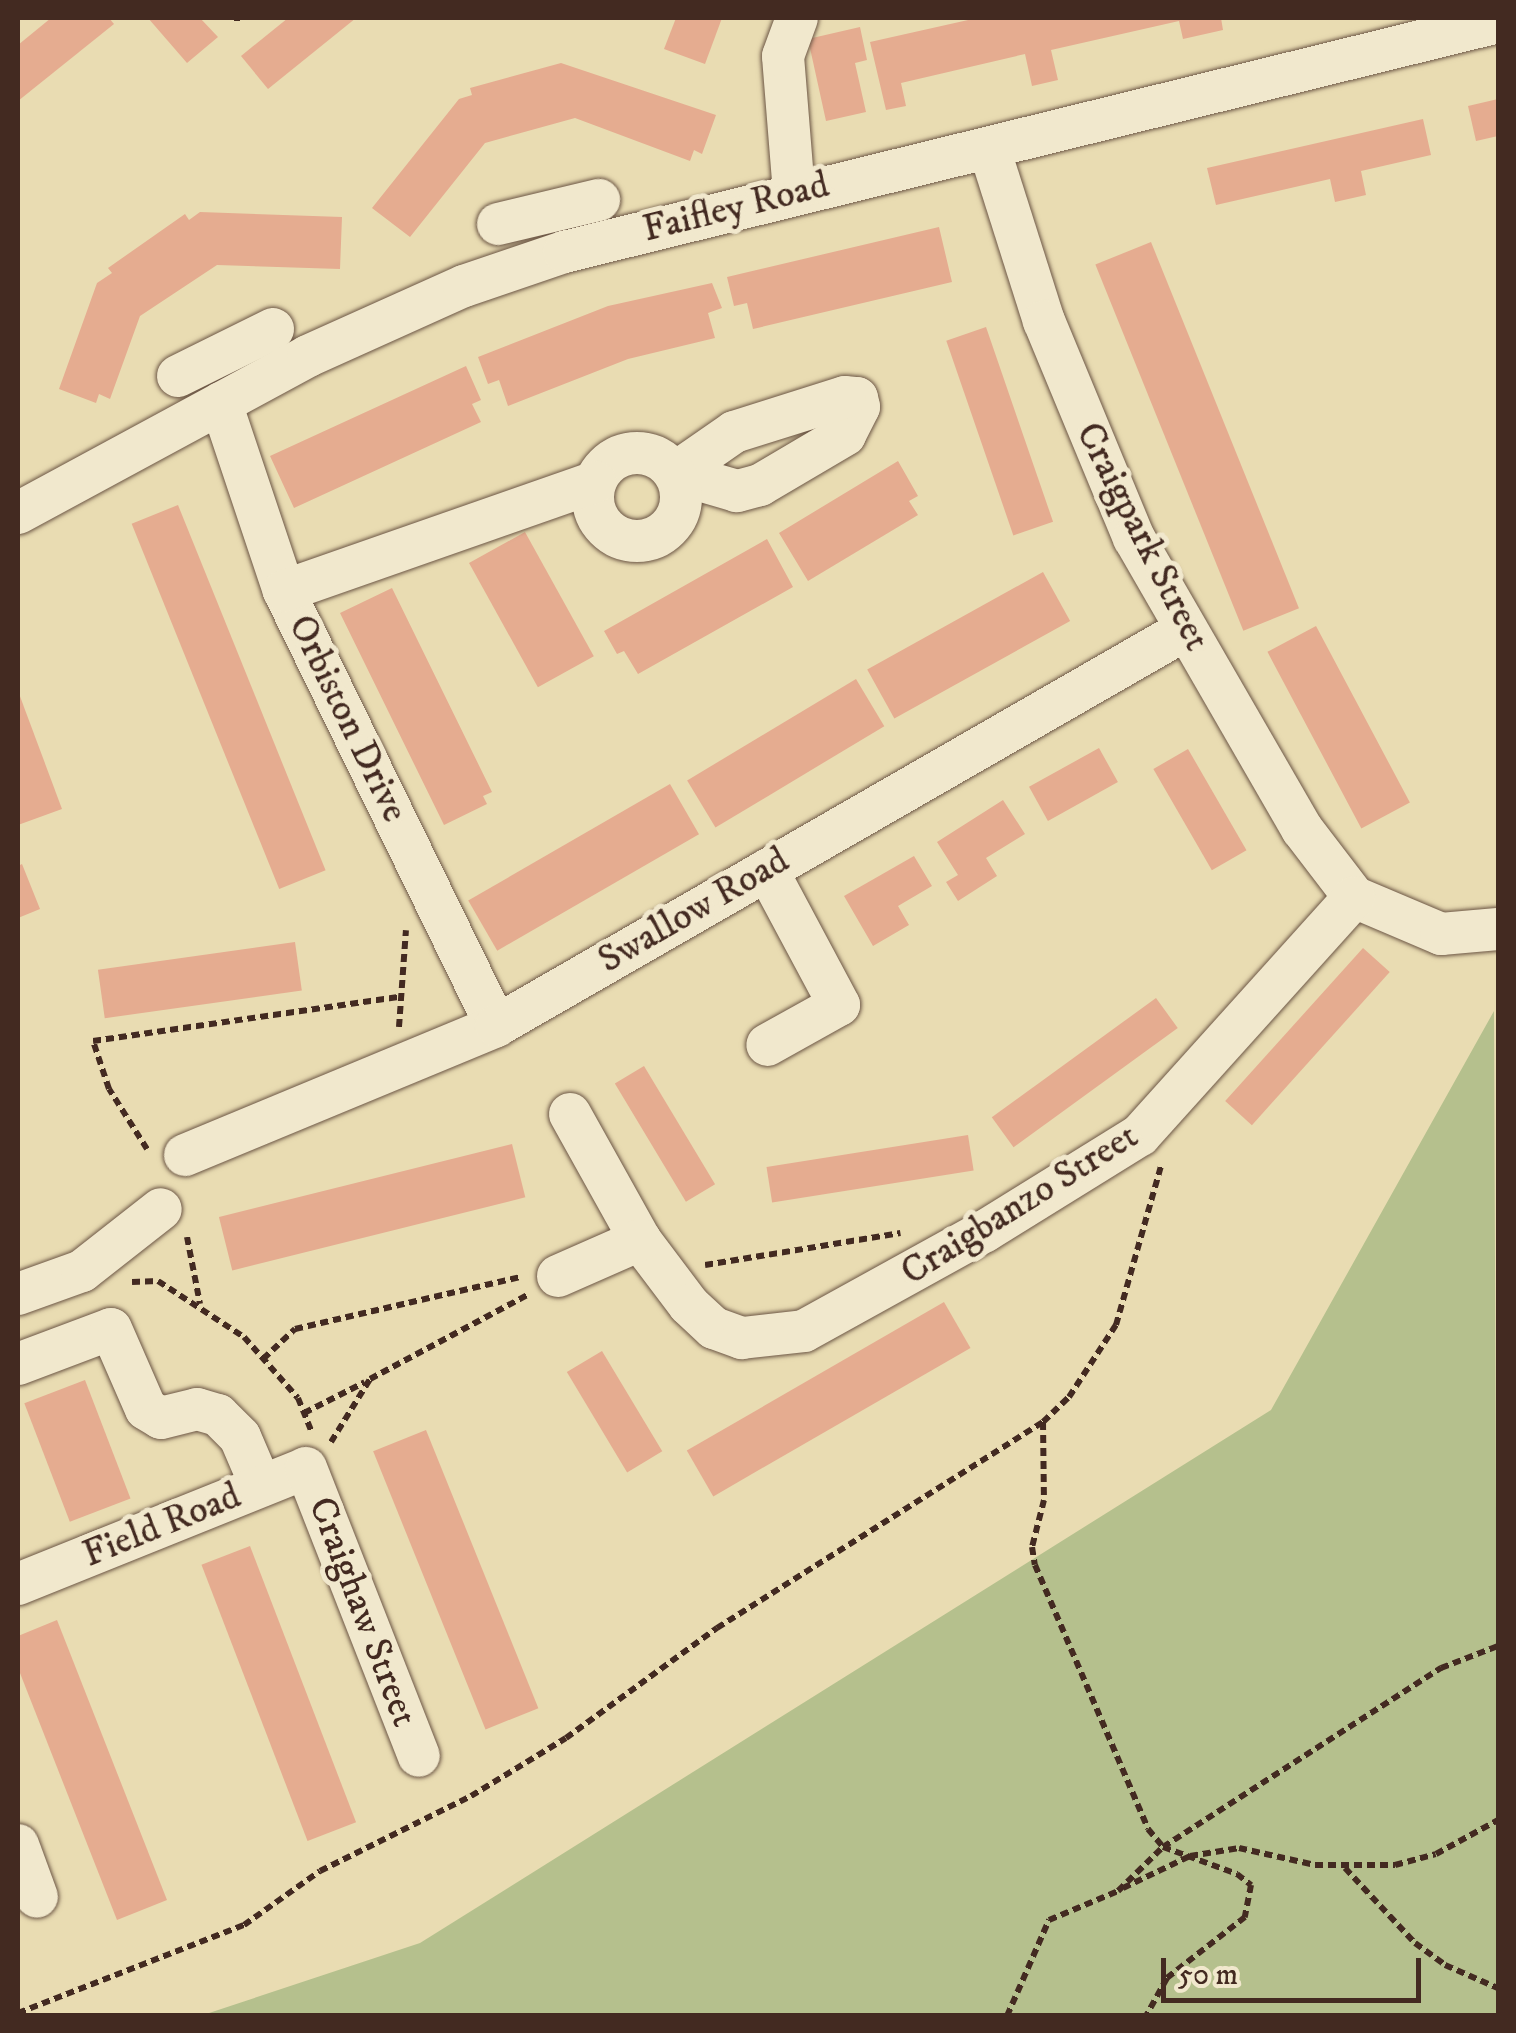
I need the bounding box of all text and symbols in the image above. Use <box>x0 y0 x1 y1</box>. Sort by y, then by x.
street label: Faifley Road <box>638 163 834 253</box>
street label: Craigpark Street <box>1065 415 1219 659</box>
street label: Orbiston Drive <box>277 608 417 830</box>
street label: Swallow Road <box>591 838 797 984</box>
street label: Craigbanzo Street <box>893 1114 1147 1296</box>
street label: Field Road <box>76 1474 248 1578</box>
street label: Craighaw Street <box>297 1491 427 1733</box>
scale bar <box>1166 1938 1426 2000</box>
text: 50 m <box>1178 1957 1238 1994</box>

